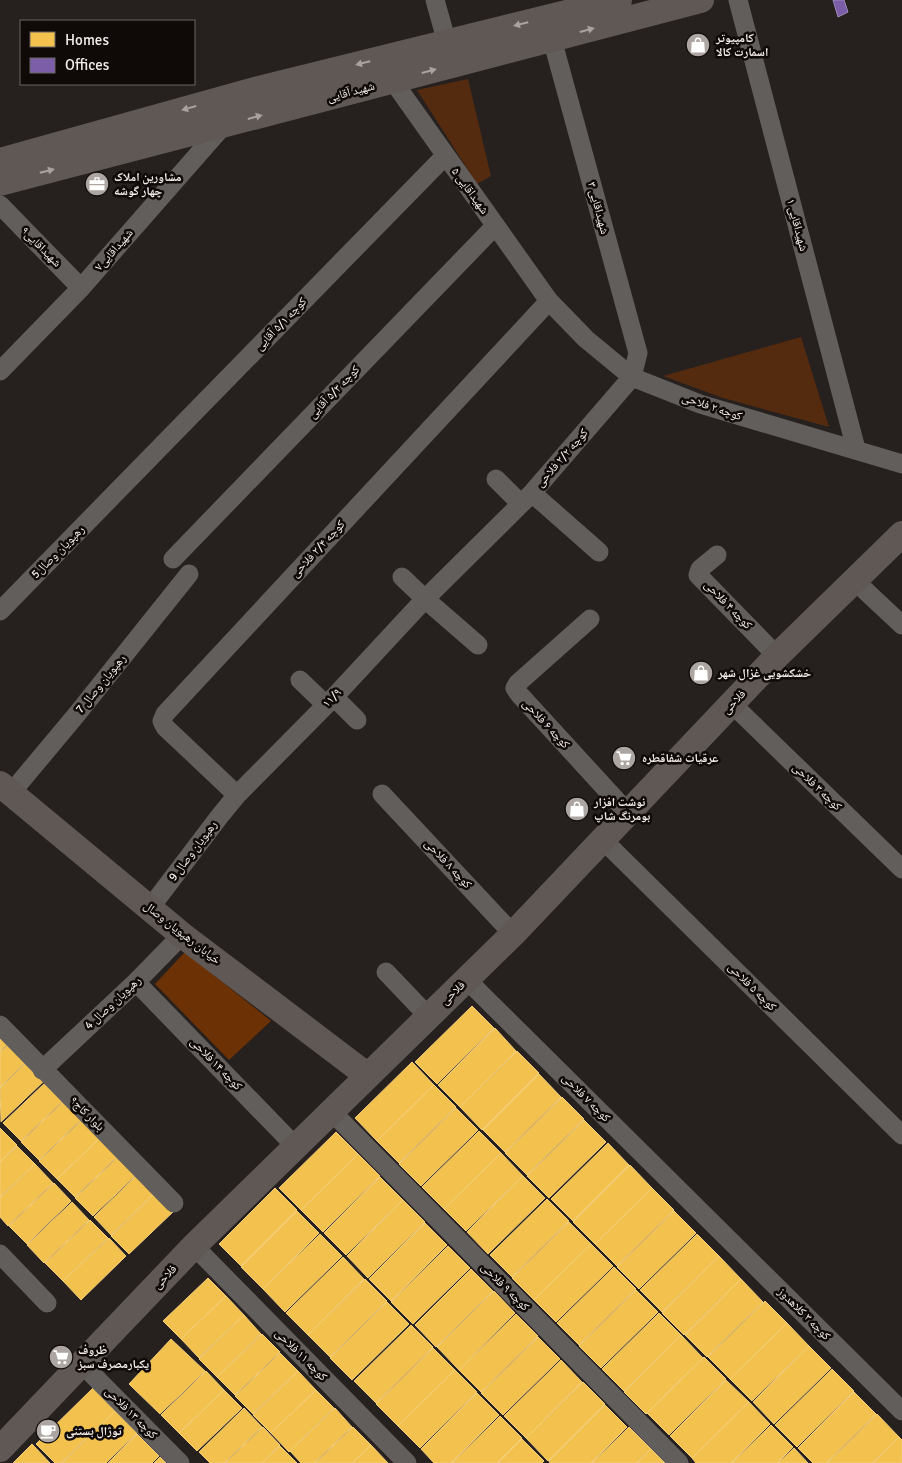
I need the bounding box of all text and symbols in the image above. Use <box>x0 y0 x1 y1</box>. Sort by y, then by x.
legend <box>20 20 195 85</box>
one-way arrow <box>514 20 529 28</box>
one-way arrow <box>579 26 594 34</box>
text: Homes <box>65 31 109 49</box>
place label: کامپیوتر اسمارت کالا <box>715 31 768 60</box>
shop icon: کامپیوتر اسمارت کالا <box>685 32 711 58</box>
text: Offices <box>65 56 110 74</box>
one-way arrow <box>356 60 371 68</box>
one-way arrow <box>422 67 437 75</box>
street label: شهید آقایی <box>326 78 376 106</box>
one-way arrow <box>181 104 197 112</box>
one-way arrow <box>248 113 263 121</box>
street label: ۵ شهیداقایی <box>448 165 492 217</box>
one-way arrow <box>40 167 55 175</box>
place label: مشاورین املاک چهار گوشه <box>114 170 182 199</box>
office icon: مشاورین املاک چهار گوشه <box>84 171 110 197</box>
street label: ۳ شهیداقایی <box>584 180 612 236</box>
street label: ۱ شهیداقایی <box>783 197 811 253</box>
street label: شهیداقایی۹ <box>18 224 64 270</box>
street label: شهیداقایی۷ <box>92 226 137 274</box>
street label: کوچه ۵/۱ آقایی <box>252 294 310 354</box>
street label: کوچه ۵/۳ آقایی <box>305 362 363 422</box>
street label: کوچه ۲ فلاحی <box>680 390 744 424</box>
street label: کوچه ۲/۲ فلاحی <box>532 426 592 490</box>
street label: کوچه ۲/۴ فلاحی <box>288 517 348 581</box>
street label: رهپویان وصال5 <box>28 522 88 582</box>
street label: کوچه ۴ فلاحی <box>701 577 755 633</box>
street label: 7 رهپویان وصال <box>73 651 130 717</box>
shop icon: خشکشویی غزال شهر <box>688 660 714 686</box>
place label: خشکشویی غزال شهر <box>717 666 811 681</box>
street label: ۱۱/۹ <box>319 685 345 711</box>
street label: فلاحی <box>719 687 749 717</box>
street label: کوچه ۶ فلاحی <box>519 696 573 752</box>
supermarket icon: عرقیات شفاقطره <box>611 745 637 771</box>
place label: عرقیات شفاقطره <box>642 751 718 766</box>
street label: کوچه ۳ فلاحی <box>789 760 845 814</box>
place label: نوشت افزار بومرنگ شاپ <box>593 795 650 824</box>
shop icon: نوشت افزار بومرنگ شاپ <box>564 796 590 822</box>
street label: 9 رهپویان وصال <box>165 818 221 884</box>
street label: کوچه ۸ فلاحی <box>421 836 475 892</box>
street label: خیابان رهپویان وصال <box>140 898 224 968</box>
street label: کوچه ۵ فلاحی <box>725 960 779 1014</box>
street label: 4 رهپویان وصال <box>82 973 145 1033</box>
street label: فلاحی <box>438 978 468 1008</box>
street label: کوچه ۱۴ فلاحی <box>187 1034 245 1094</box>
street label: کوچه ۷ فلاحی <box>559 1071 613 1125</box>
street label: بلوار کاج۹ <box>66 1093 108 1135</box>
street label: کوچه ۹ فلاحی <box>478 1260 532 1314</box>
street label: فلاحی <box>150 1262 180 1292</box>
street label: کوچه ۳ کلاهدوز <box>774 1284 834 1344</box>
street label: کوچه ۱۱ فلاحی <box>272 1326 330 1384</box>
place label: ظروف یکبارمصرف سبز <box>77 1343 149 1372</box>
supermarket icon: ظروف یکبارمصرف سبز <box>48 1344 74 1370</box>
street label: کوچه ۱۳ فلاحی <box>102 1384 160 1442</box>
cafe icon: توژال بستنی <box>35 1418 61 1444</box>
place label: توژال بستنی <box>66 1424 122 1439</box>

